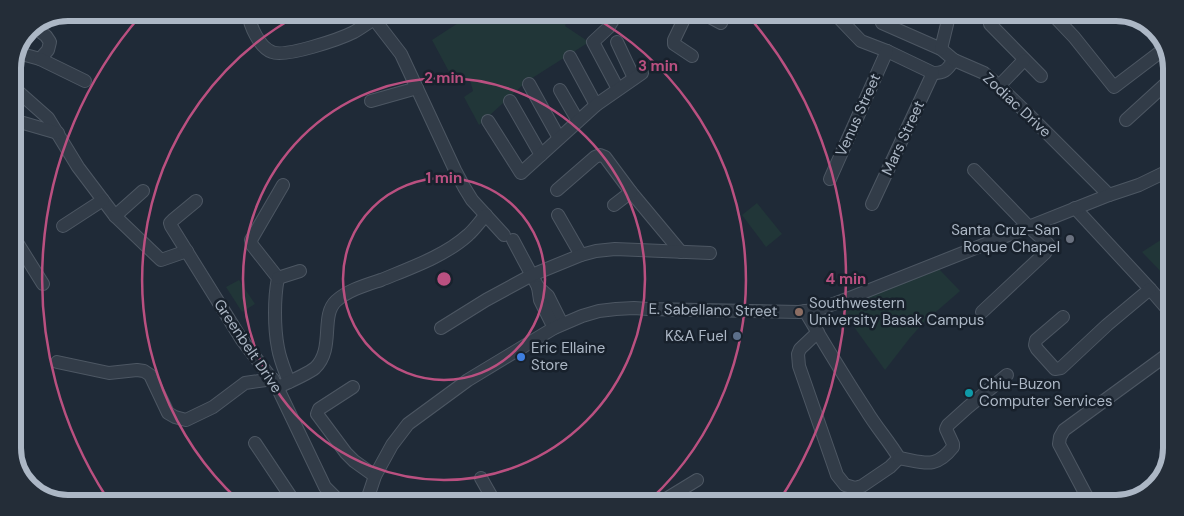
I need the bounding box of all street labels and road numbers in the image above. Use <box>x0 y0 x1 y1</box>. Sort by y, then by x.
street label: Zodiac Drive <box>979 68 1055 142</box>
street label: Venus Street <box>831 70 885 160</box>
street label: Mars Street <box>877 97 929 179</box>
street label: Greenbelt Drive <box>209 295 287 397</box>
street label: E. Sabellano Street <box>648 299 778 321</box>

